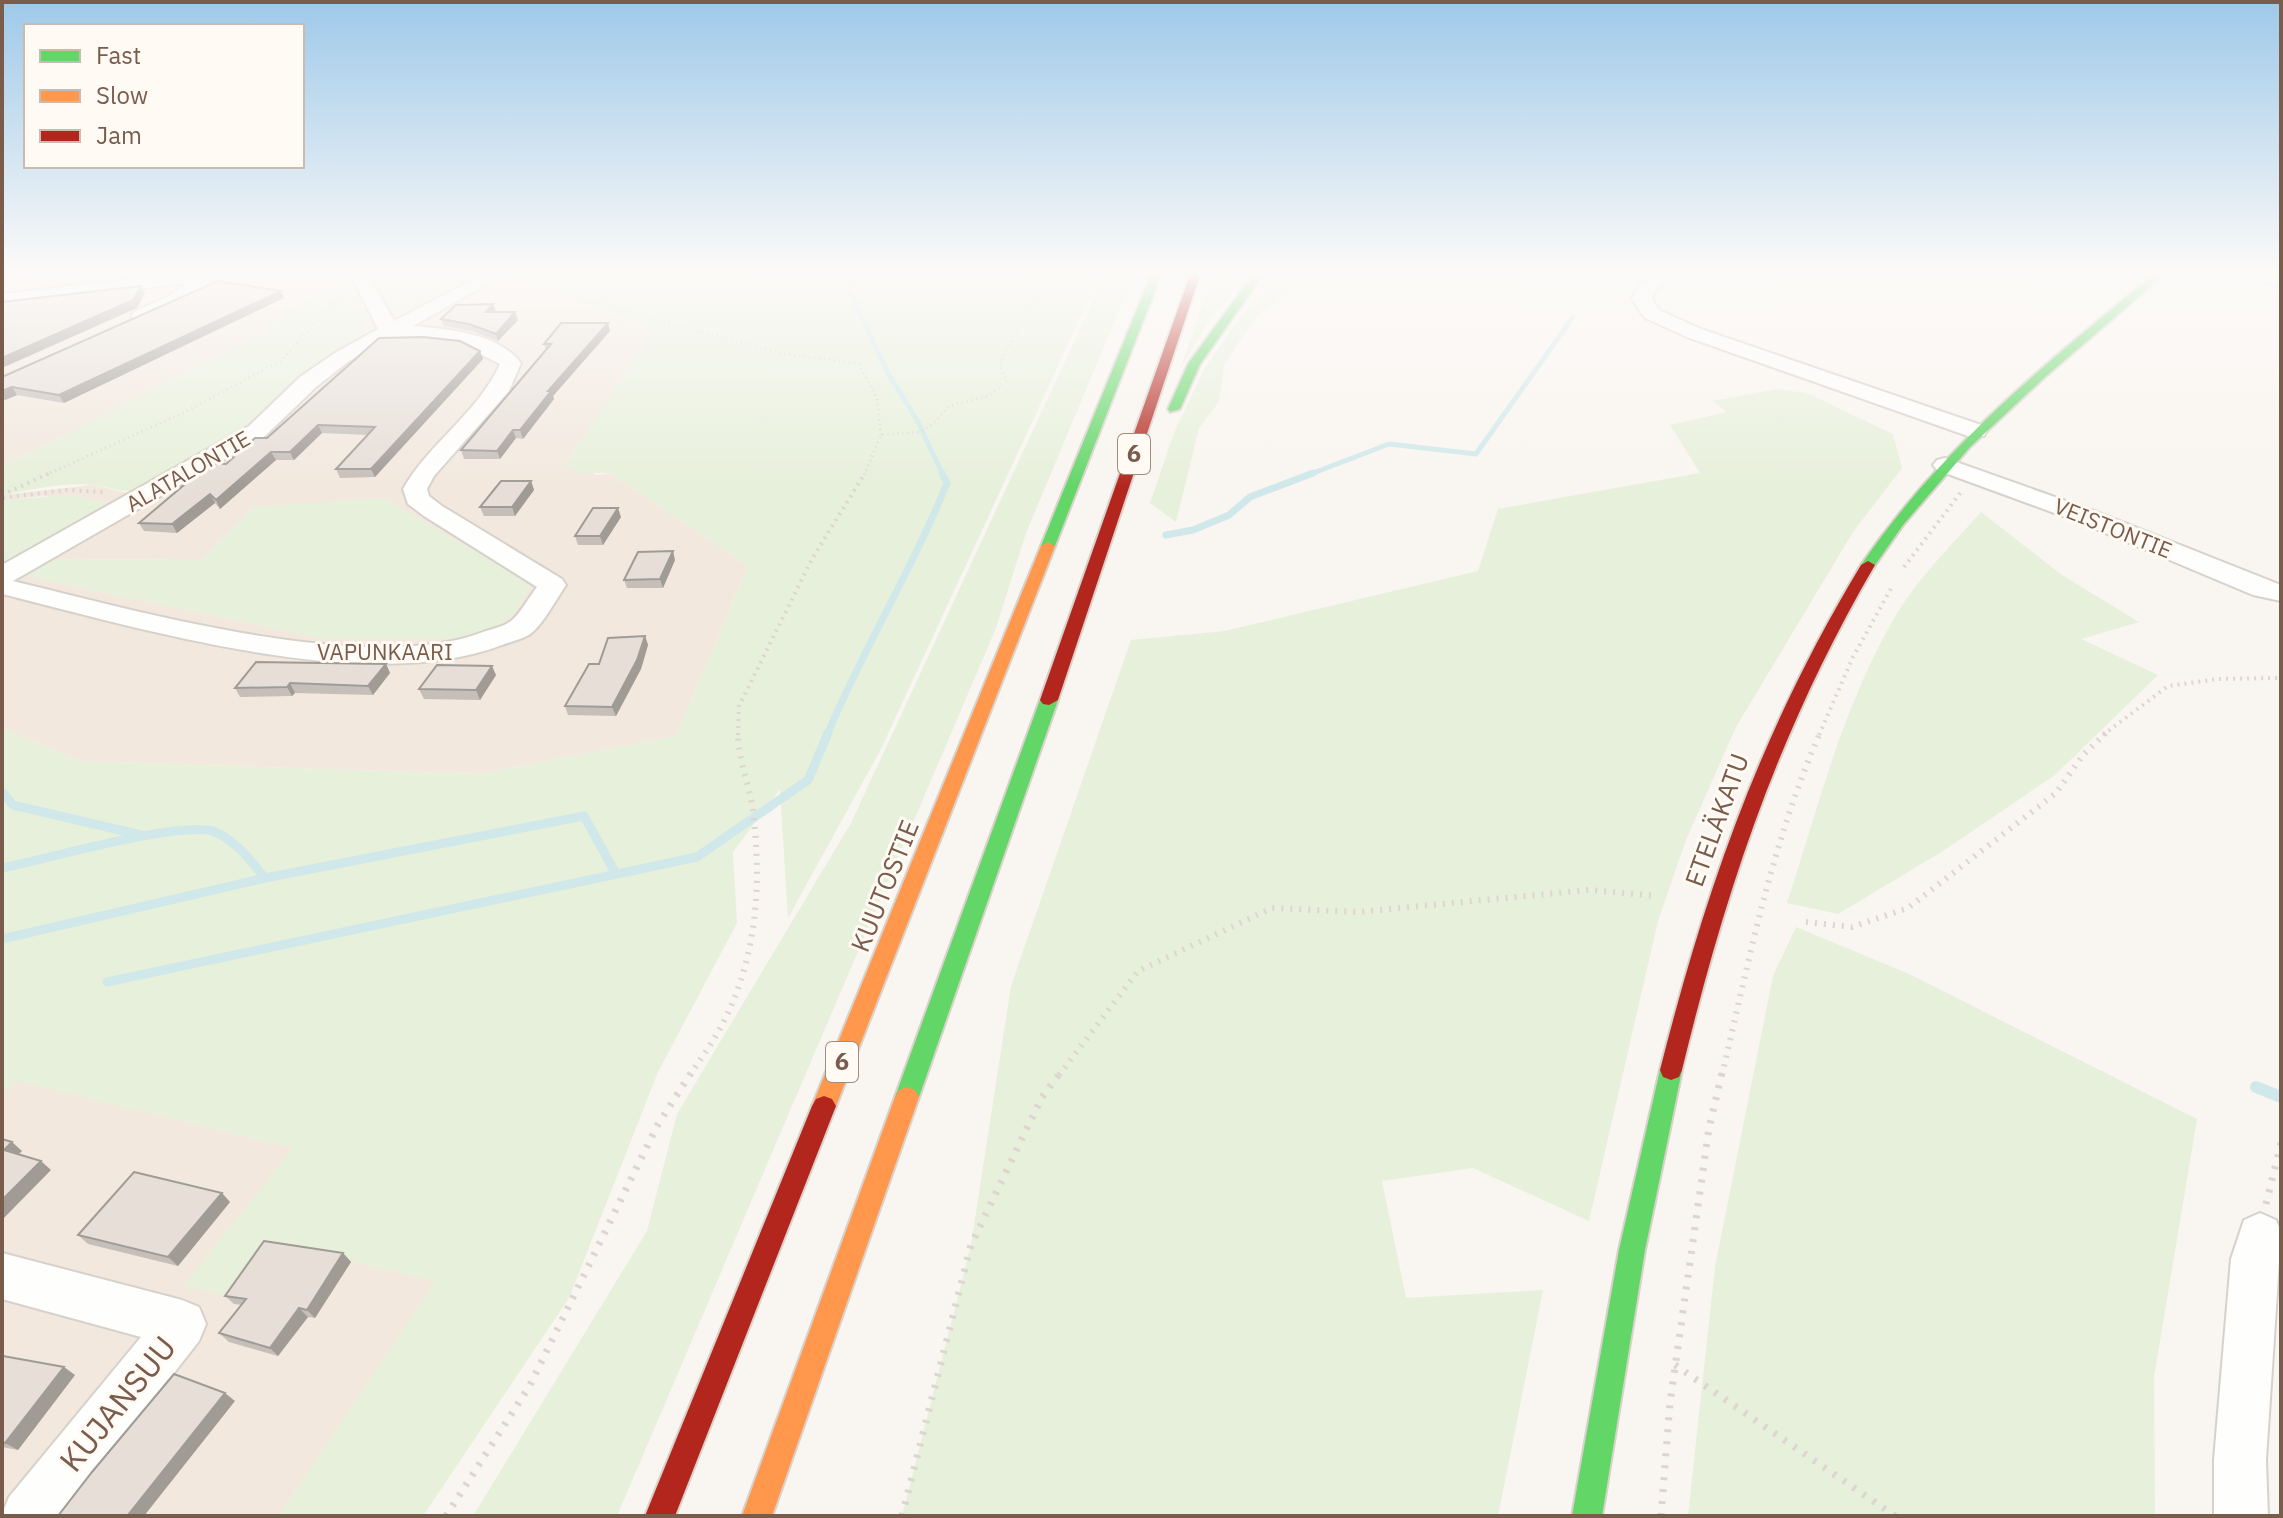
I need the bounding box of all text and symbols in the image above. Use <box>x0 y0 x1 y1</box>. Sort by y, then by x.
legend <box>24 24 304 168</box>
text: Fast <box>96 39 141 71</box>
text: Slow <box>96 79 148 111</box>
text: Jam <box>96 119 142 151</box>
street label: ALATALONTIE <box>120 423 255 518</box>
road number: 6 <box>1118 434 1150 474</box>
street label: VEISTONTIE <box>2050 491 2177 564</box>
street label: VAPUNKAARI <box>317 637 453 666</box>
street label: ETELÄKATU <box>1676 748 1756 891</box>
street label: KUUTOSTIE <box>842 815 926 957</box>
road number: 6 <box>826 1042 858 1082</box>
street label: KUJANSUU <box>50 1327 185 1480</box>

